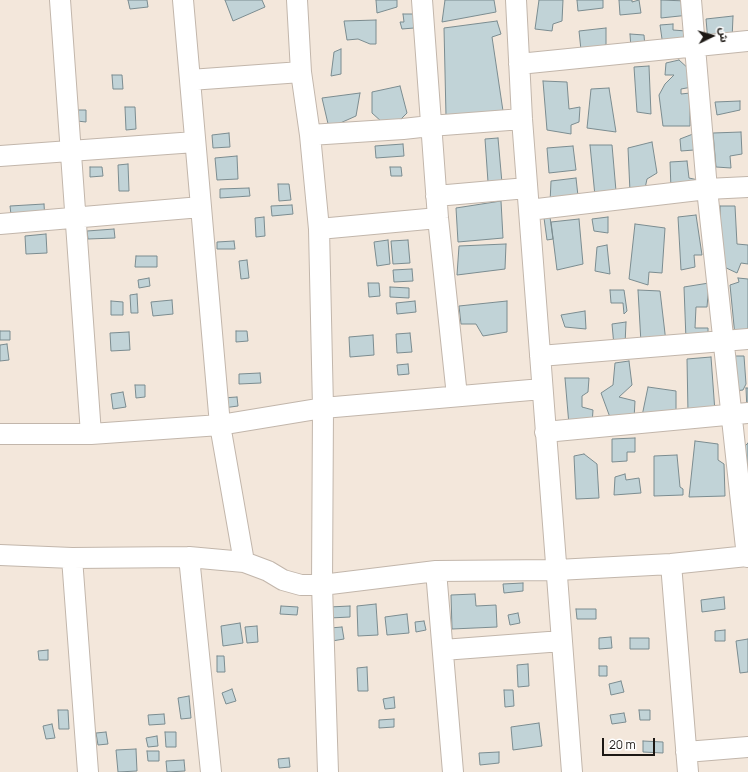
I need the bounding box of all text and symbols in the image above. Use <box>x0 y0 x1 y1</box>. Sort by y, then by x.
north arrow <box>692 16 732 56</box>
text: ش <box>716 27 733 43</box>
scale bar <box>604 730 657 756</box>
text: 20 m <box>609 736 636 753</box>

